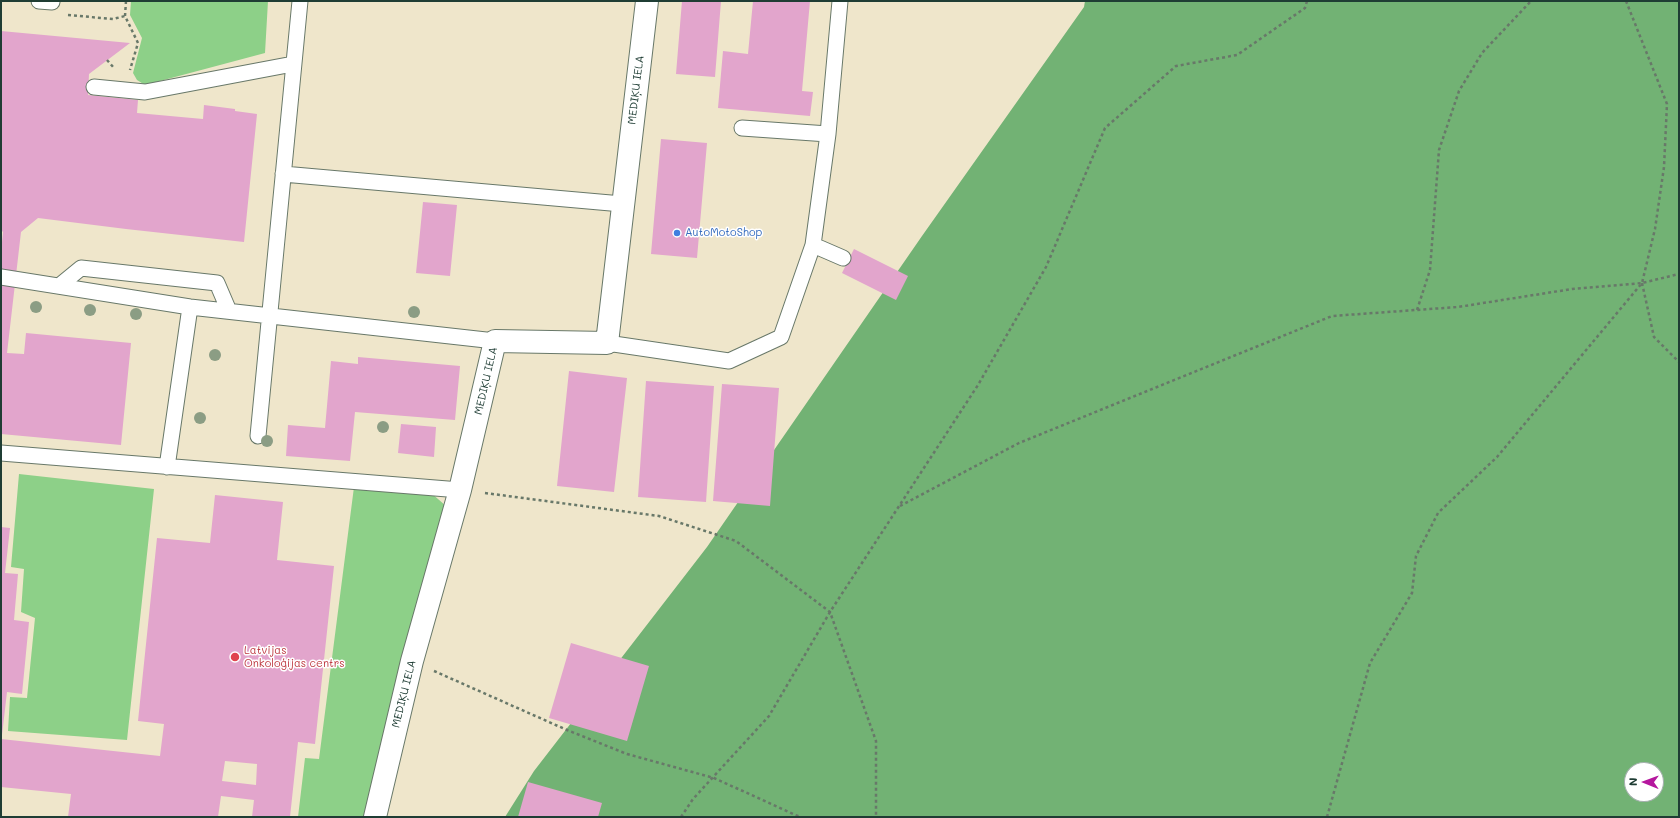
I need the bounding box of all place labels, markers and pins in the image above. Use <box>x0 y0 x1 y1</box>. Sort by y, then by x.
place label: AutoMotoShop <box>685 226 762 240</box>
marker: AutoMotoShop <box>672 228 682 238</box>
place label: Latvijas Onkoloģijas centrs <box>244 644 345 670</box>
marker: Latvijas Onkoloģijas centrs <box>229 651 241 663</box>

